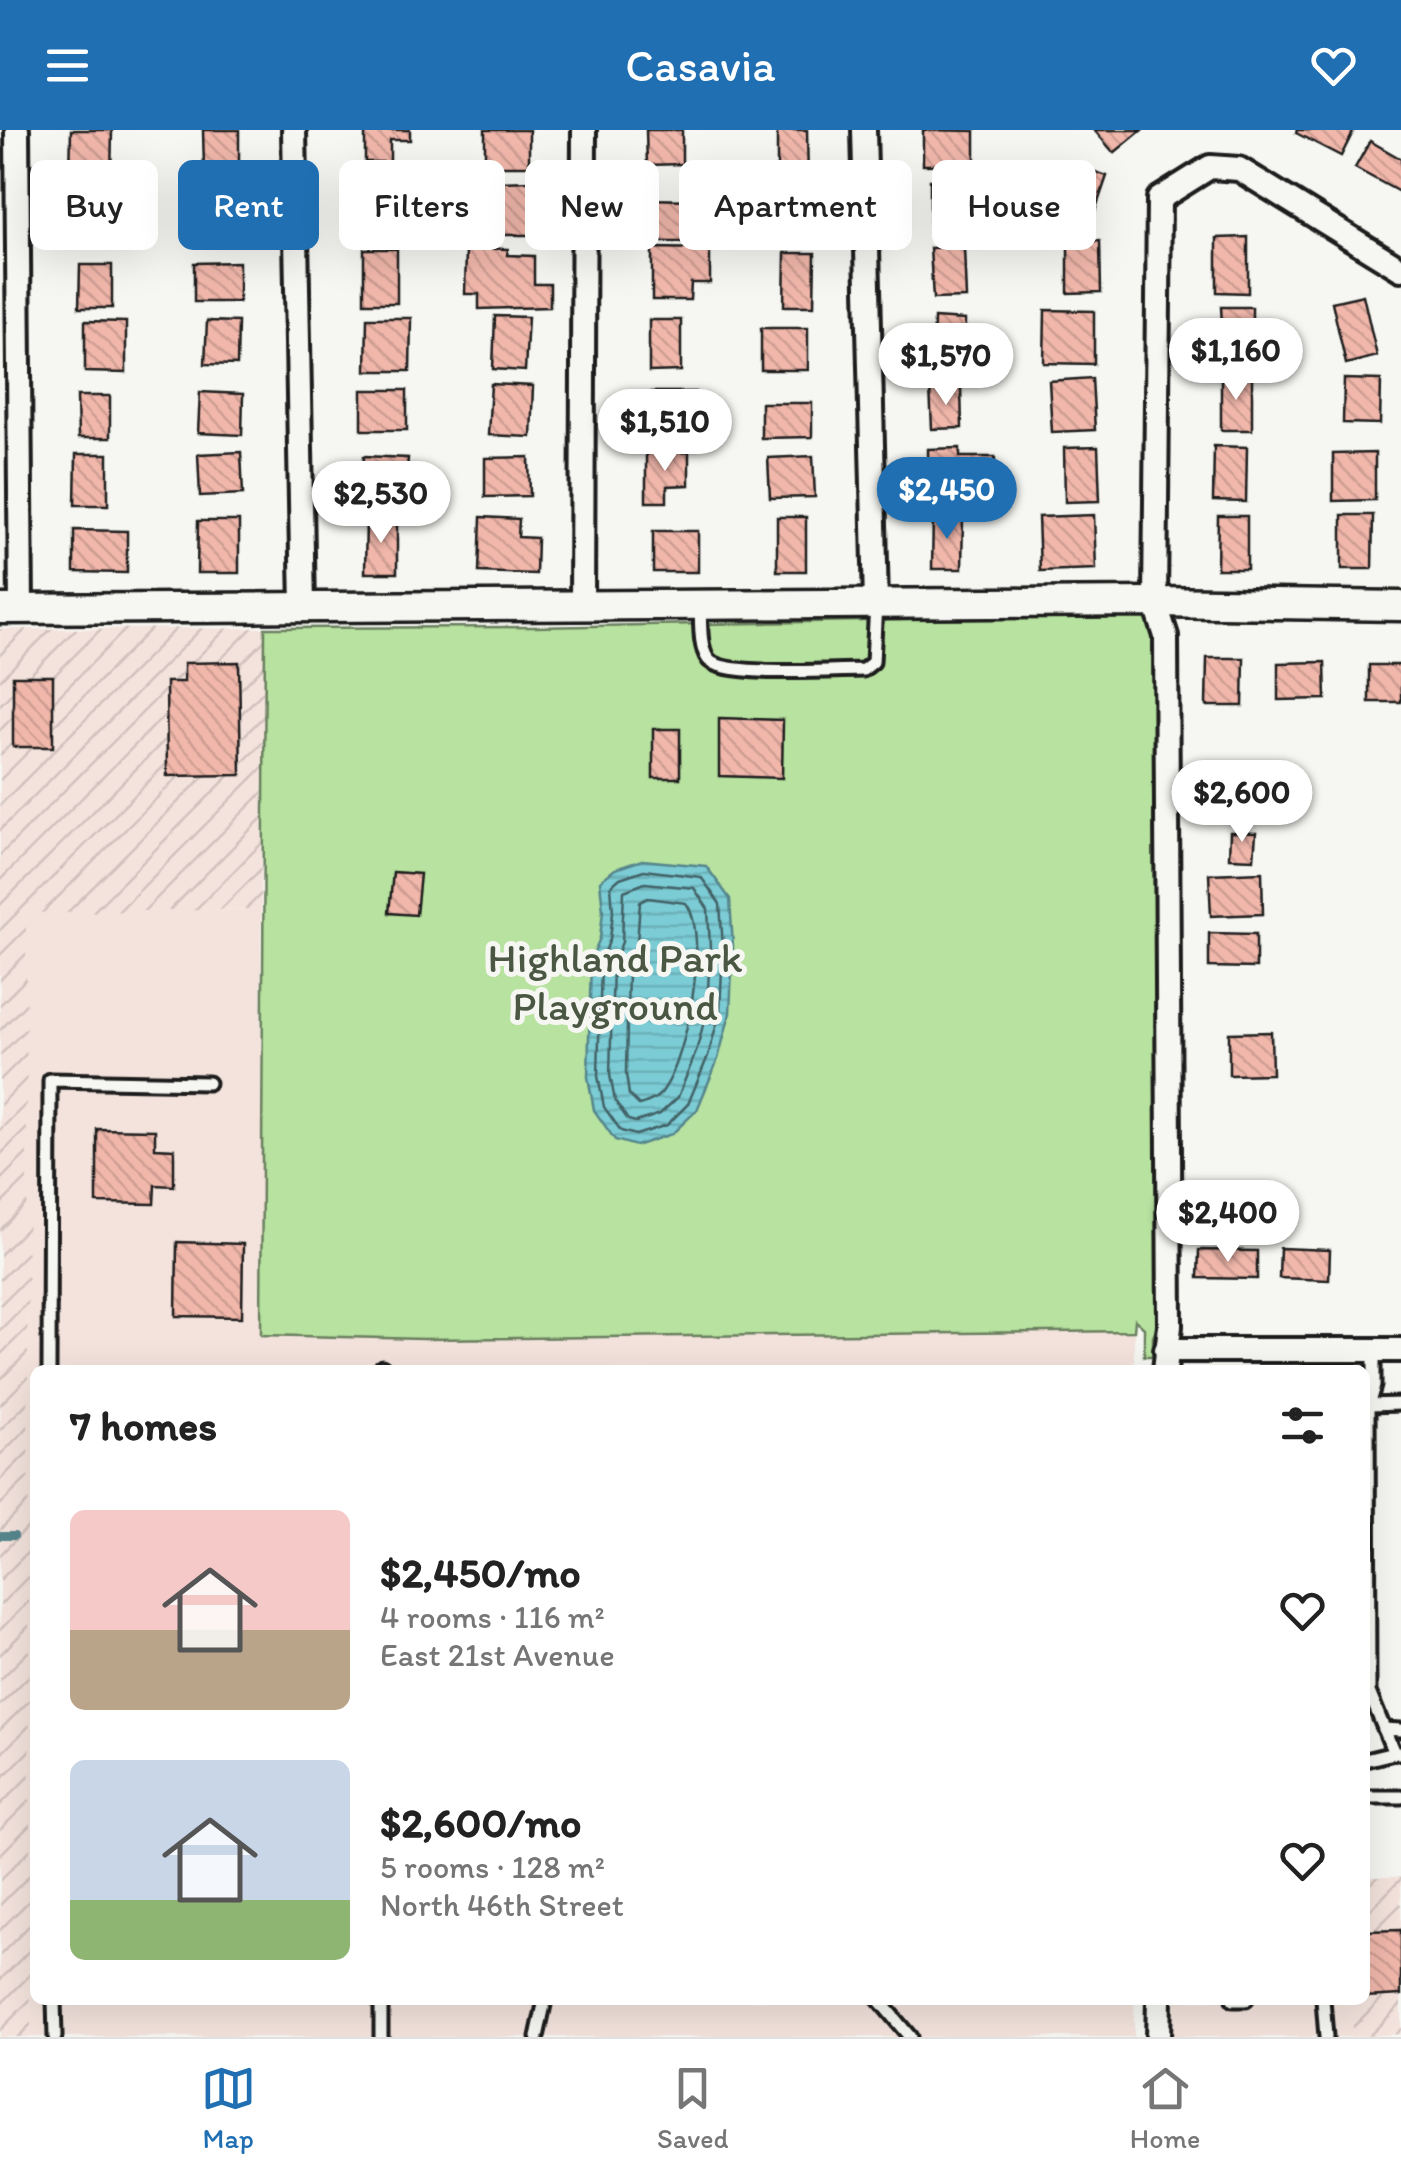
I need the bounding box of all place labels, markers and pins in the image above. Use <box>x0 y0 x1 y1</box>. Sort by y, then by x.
pin: $1,160 <box>1155 318 1317 403</box>
pin: $1,570 <box>865 323 1027 408</box>
pin: $1,510 <box>584 389 746 474</box>
pin: $2,450 <box>866 457 1028 542</box>
pin: $2,530 <box>300 461 462 546</box>
pin: $2,600 <box>1161 760 1323 845</box>
pin: $2,400 <box>1147 1180 1309 1265</box>

